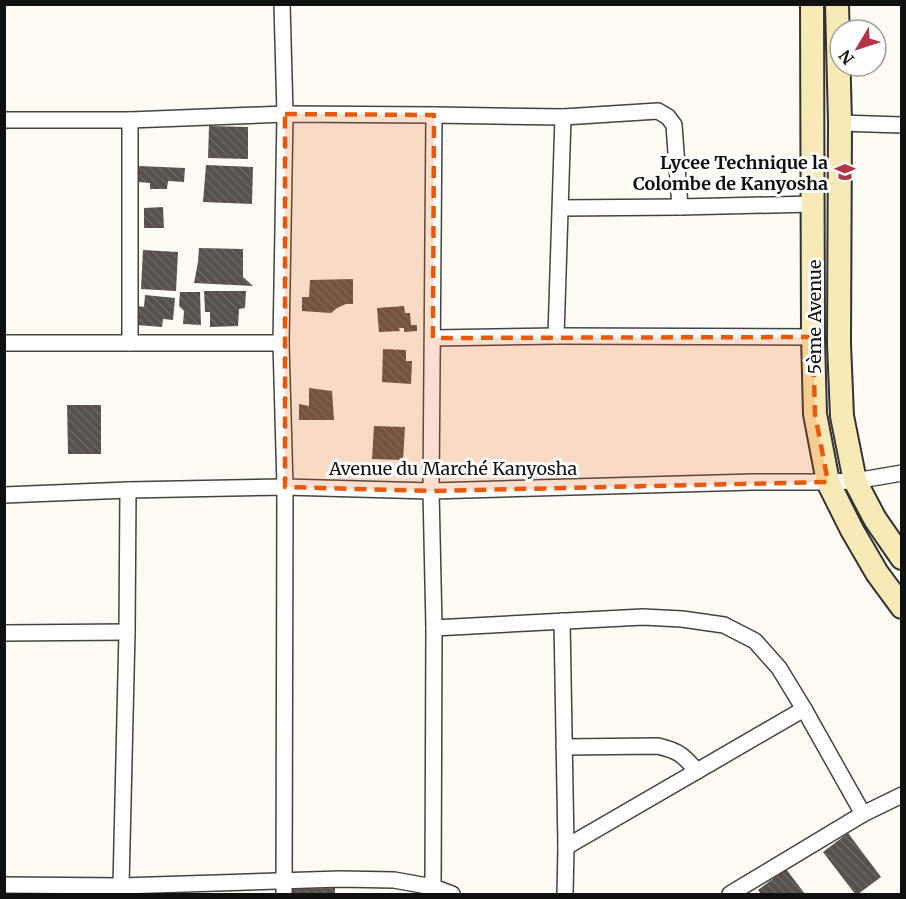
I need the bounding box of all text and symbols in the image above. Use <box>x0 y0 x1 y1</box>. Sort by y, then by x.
north arrow <box>828 18 888 78</box>
text: N <box>834 46 858 69</box>
place label: Lycee Technique la Colombe de Kanyosha <box>633 151 828 195</box>
school or university icon: Lycee Technique la Colombe de Kanyosha <box>833 160 857 184</box>
street label: 5ème Avenue <box>803 260 826 374</box>
street label: Avenue du Marché Kanyosha <box>328 457 577 480</box>

